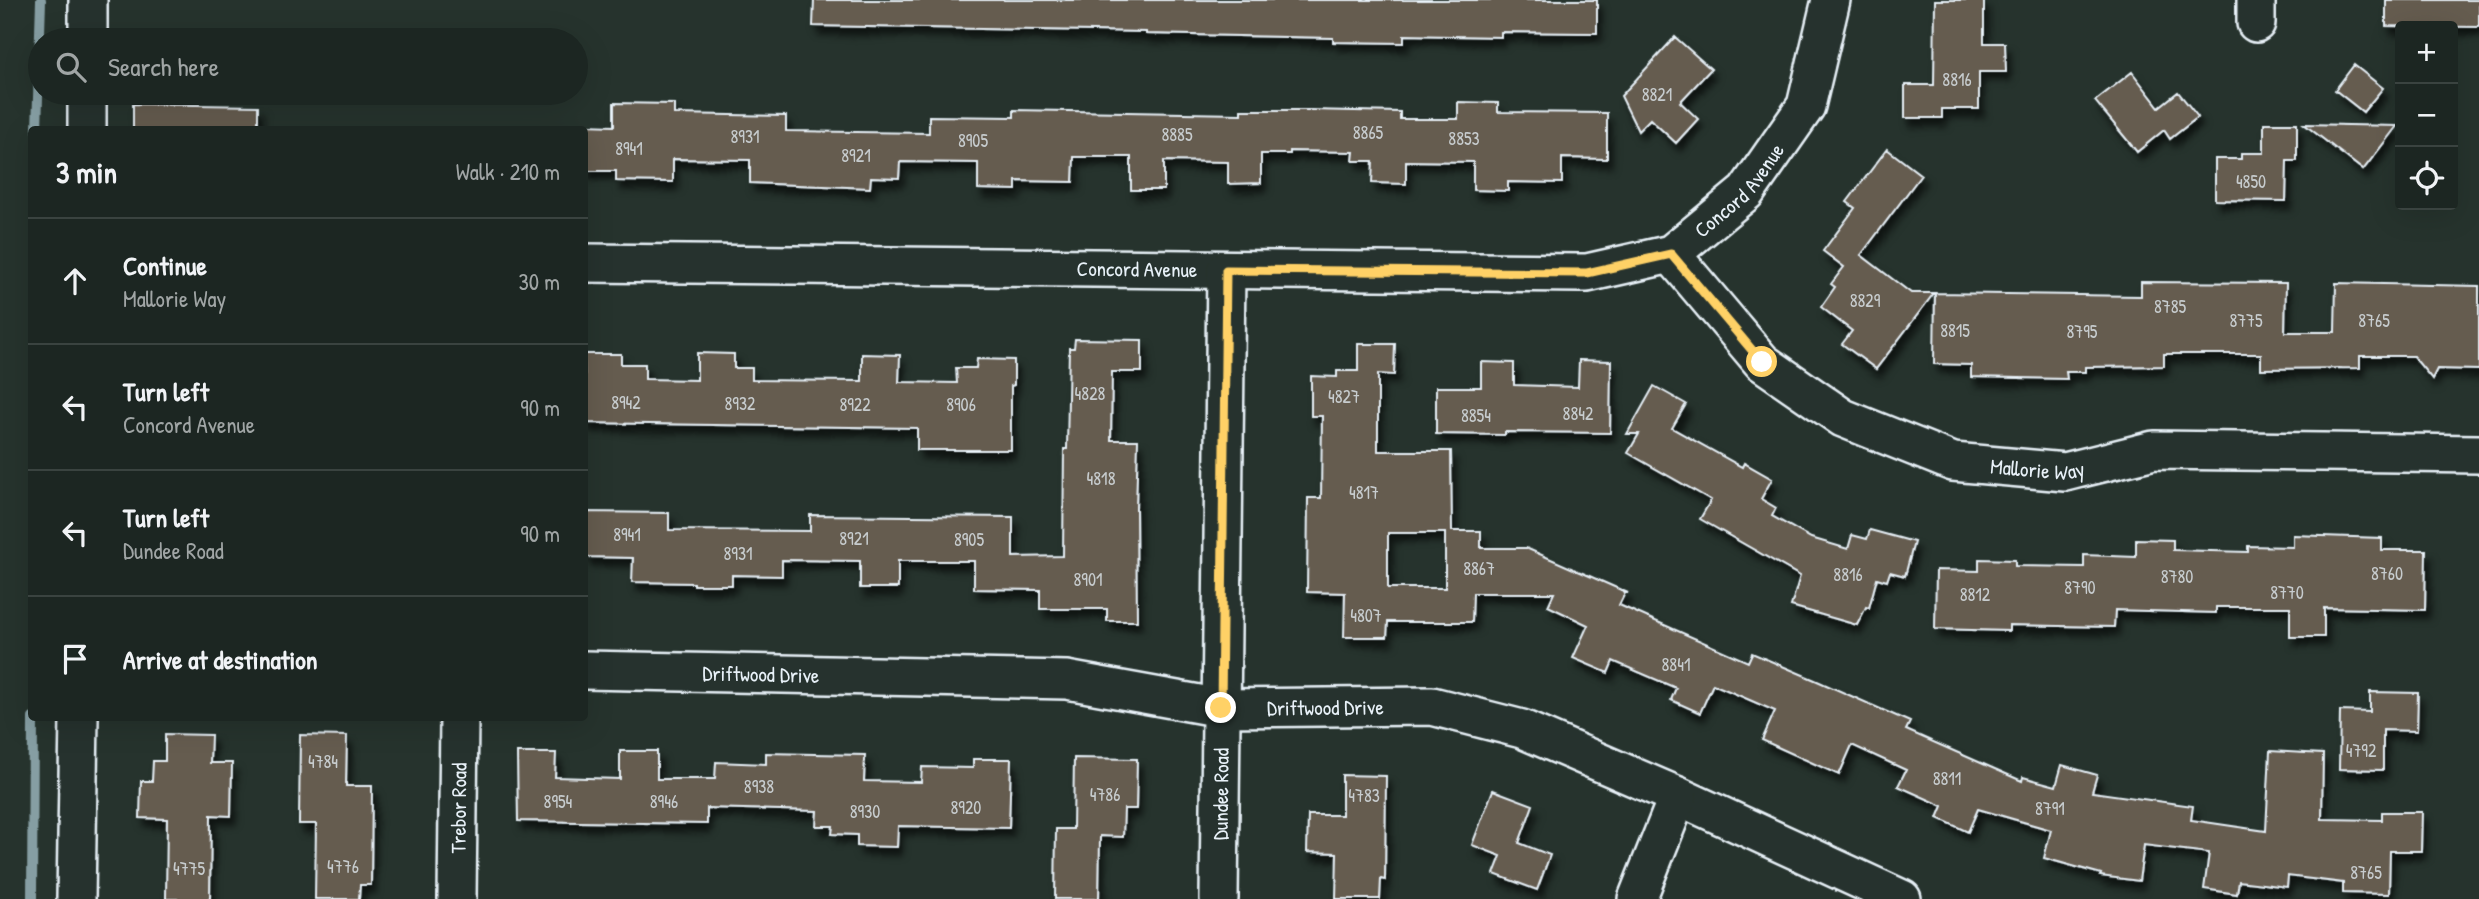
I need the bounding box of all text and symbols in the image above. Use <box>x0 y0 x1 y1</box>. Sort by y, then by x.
map controls <box>2395 21 2458 210</box>
button: + <box>2395 21 2458 84</box>
search box <box>28 28 588 105</box>
icon: search <box>52 48 90 86</box>
text: Search here <box>108 49 219 84</box>
house number: 8816 <box>1942 67 1972 92</box>
house number: 8821 <box>1642 82 1672 107</box>
button: − <box>2395 84 2458 147</box>
house number: 8865 <box>1353 120 1384 145</box>
house number: 8885 <box>1162 122 1193 147</box>
house number: 8931 <box>731 124 760 149</box>
house number: 8853 <box>1448 126 1480 151</box>
house number: 8905 <box>958 128 988 153</box>
house number: 8941 <box>615 136 643 161</box>
street label: Concord Avenue <box>1688 137 1790 244</box>
house number: 8921 <box>841 143 871 168</box>
button: locate <box>2395 147 2458 210</box>
text: 3 min <box>56 152 117 192</box>
text: Walk · 210 m <box>456 156 560 187</box>
house number: 4850 <box>2236 169 2266 194</box>
text: Continue <box>123 248 207 283</box>
street label: Concord Avenue <box>1077 253 1197 284</box>
icon: ahead <box>56 262 94 300</box>
text: 30 m <box>518 266 560 297</box>
text: Mallorie Way <box>123 283 226 314</box>
house number: 8829 <box>1850 288 1881 313</box>
house number: 8785 <box>2154 294 2186 319</box>
house number: 8775 <box>2229 308 2263 333</box>
house number: 8765 <box>2358 308 2390 333</box>
house number: 8815 <box>1940 318 1970 343</box>
house number: 8795 <box>2067 319 2098 344</box>
route start <box>1746 346 1777 377</box>
text: Turn left <box>123 374 209 409</box>
house number: 4828 <box>1075 381 1106 406</box>
house number: 4827 <box>1328 384 1360 409</box>
icon: left <box>56 388 94 426</box>
house number: 8942 <box>611 390 641 415</box>
house number: 8932 <box>725 391 756 416</box>
text: 90 m <box>520 392 560 423</box>
house number: 8922 <box>839 392 871 417</box>
house number: 8906 <box>946 392 976 417</box>
house number: 8842 <box>1563 401 1594 426</box>
house number: 8854 <box>1461 403 1491 428</box>
text: Concord Avenue <box>123 409 255 440</box>
street label: Mallorie Way <box>1989 451 2088 487</box>
house number: 4818 <box>1087 466 1116 491</box>
house number: 4817 <box>1349 480 1379 505</box>
text: Turn left <box>123 500 209 535</box>
icon: left <box>56 514 94 552</box>
text: 90 m <box>520 518 560 549</box>
house number: 8941 <box>613 522 641 547</box>
house number: 8921 <box>839 526 869 551</box>
house number: 8905 <box>954 527 984 552</box>
text: Dundee Road <box>123 535 224 566</box>
house number: 8931 <box>724 541 753 566</box>
house number: 8867 <box>1463 556 1495 581</box>
house number: 8760 <box>2371 561 2403 586</box>
house number: 8816 <box>1833 562 1863 587</box>
house number: 8780 <box>2161 564 2193 589</box>
house number: 8901 <box>1074 567 1103 592</box>
house number: 8790 <box>2064 575 2096 600</box>
house number: 8770 <box>2270 580 2304 605</box>
house number: 8812 <box>1960 582 1991 607</box>
house number: 4807 <box>1350 603 1382 628</box>
icon: arrive <box>56 640 94 678</box>
text: Arrive at destination <box>123 642 318 677</box>
house number: 8841 <box>1662 652 1690 677</box>
street label: Driftwood Drive <box>702 658 820 689</box>
route end <box>1205 692 1236 723</box>
street label: Driftwood Drive <box>1267 692 1384 722</box>
house number: 4792 <box>2346 738 2377 763</box>
street label: Dundee Road <box>1205 748 1235 840</box>
house number: 4784 <box>308 749 338 774</box>
street label: Trebor Road <box>443 762 473 854</box>
house number: 8811 <box>1933 766 1961 791</box>
house number: 8938 <box>744 774 774 799</box>
house number: 4786 <box>1090 782 1120 807</box>
house number: 4783 <box>1348 783 1380 808</box>
house number: 8954 <box>544 789 573 814</box>
house number: 8946 <box>650 789 678 814</box>
house number: 8920 <box>951 795 981 820</box>
house number: 8791 <box>2035 796 2065 821</box>
house number: 8930 <box>850 799 880 824</box>
house number: 4776 <box>327 854 359 879</box>
house number: 4775 <box>173 856 205 881</box>
house number: 8765 <box>2350 860 2382 885</box>

